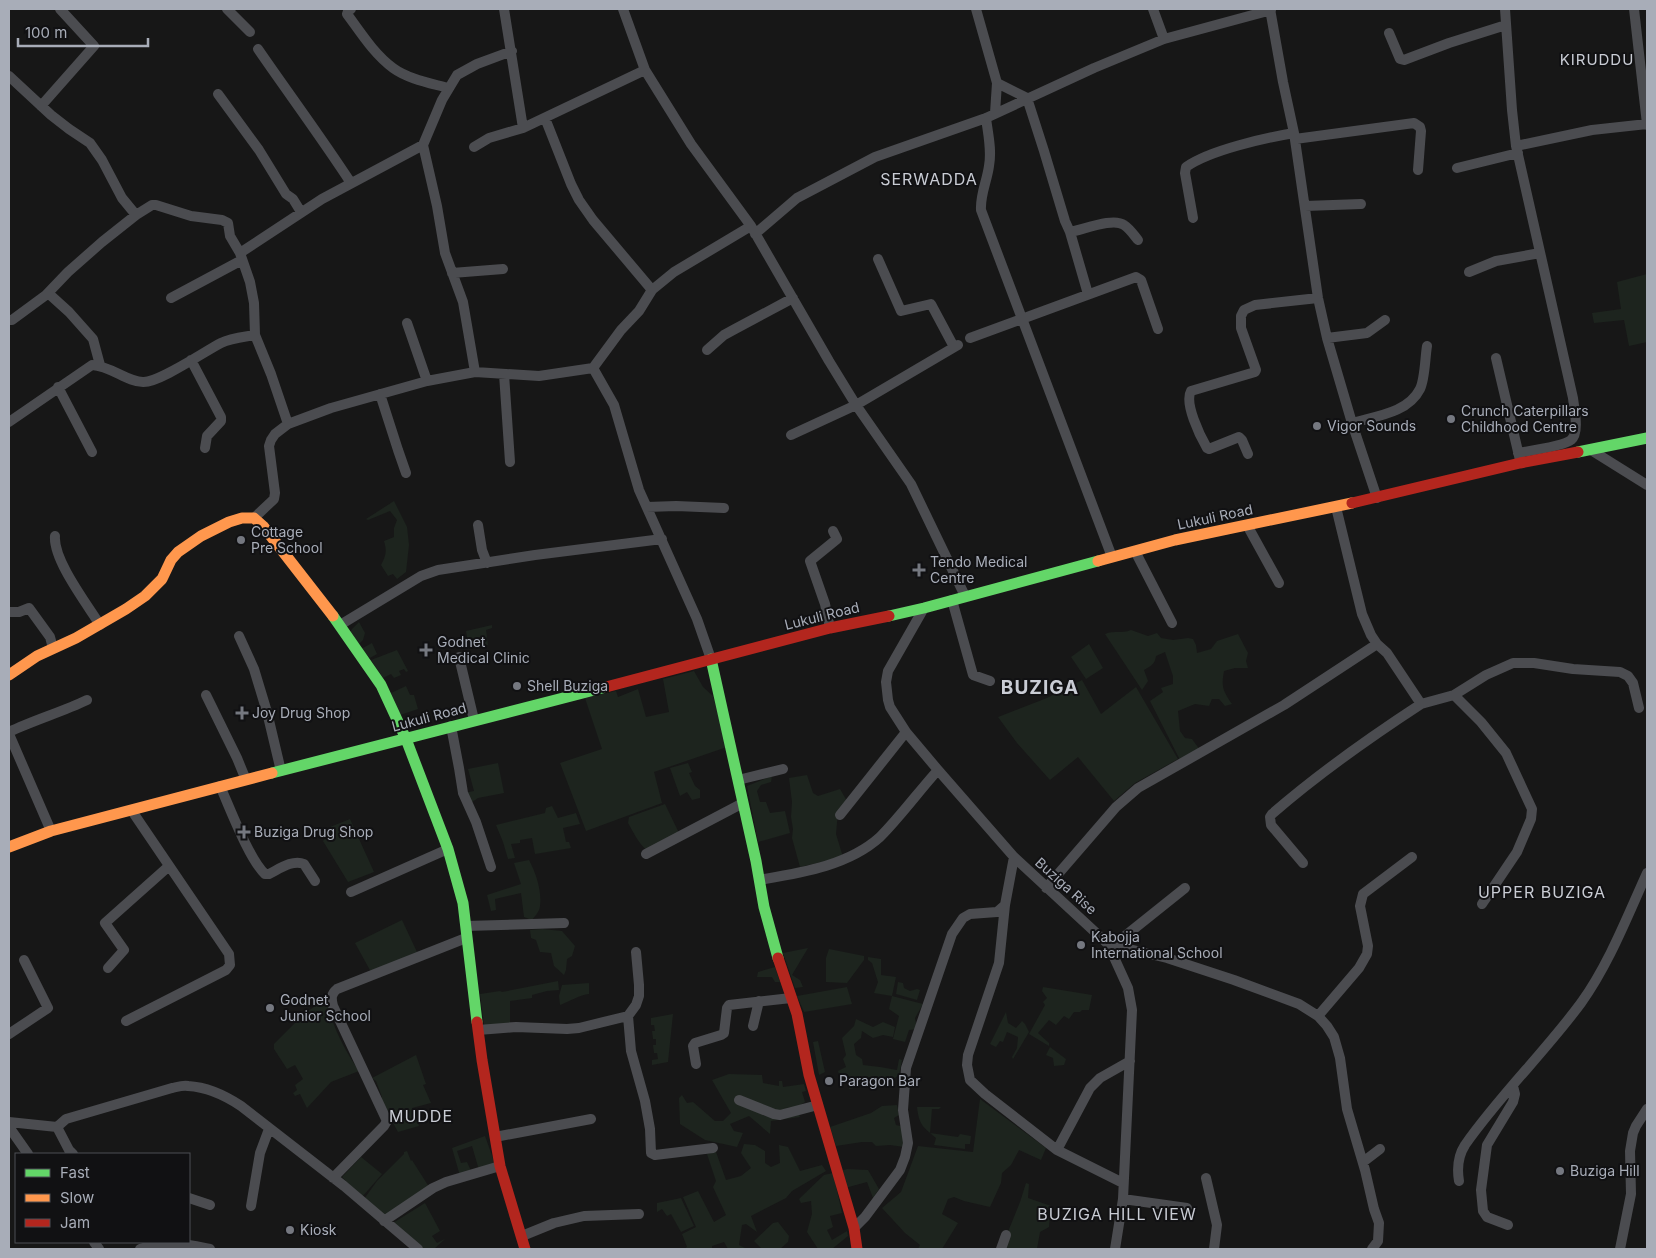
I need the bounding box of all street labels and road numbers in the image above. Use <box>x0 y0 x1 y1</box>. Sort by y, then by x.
street label: Lukuli Road <box>1176 500 1254 533</box>
street label: Lukuli Road <box>783 598 861 633</box>
street label: Lukuli Road <box>390 698 468 735</box>
street label: Buziga Rise <box>1032 854 1101 918</box>

